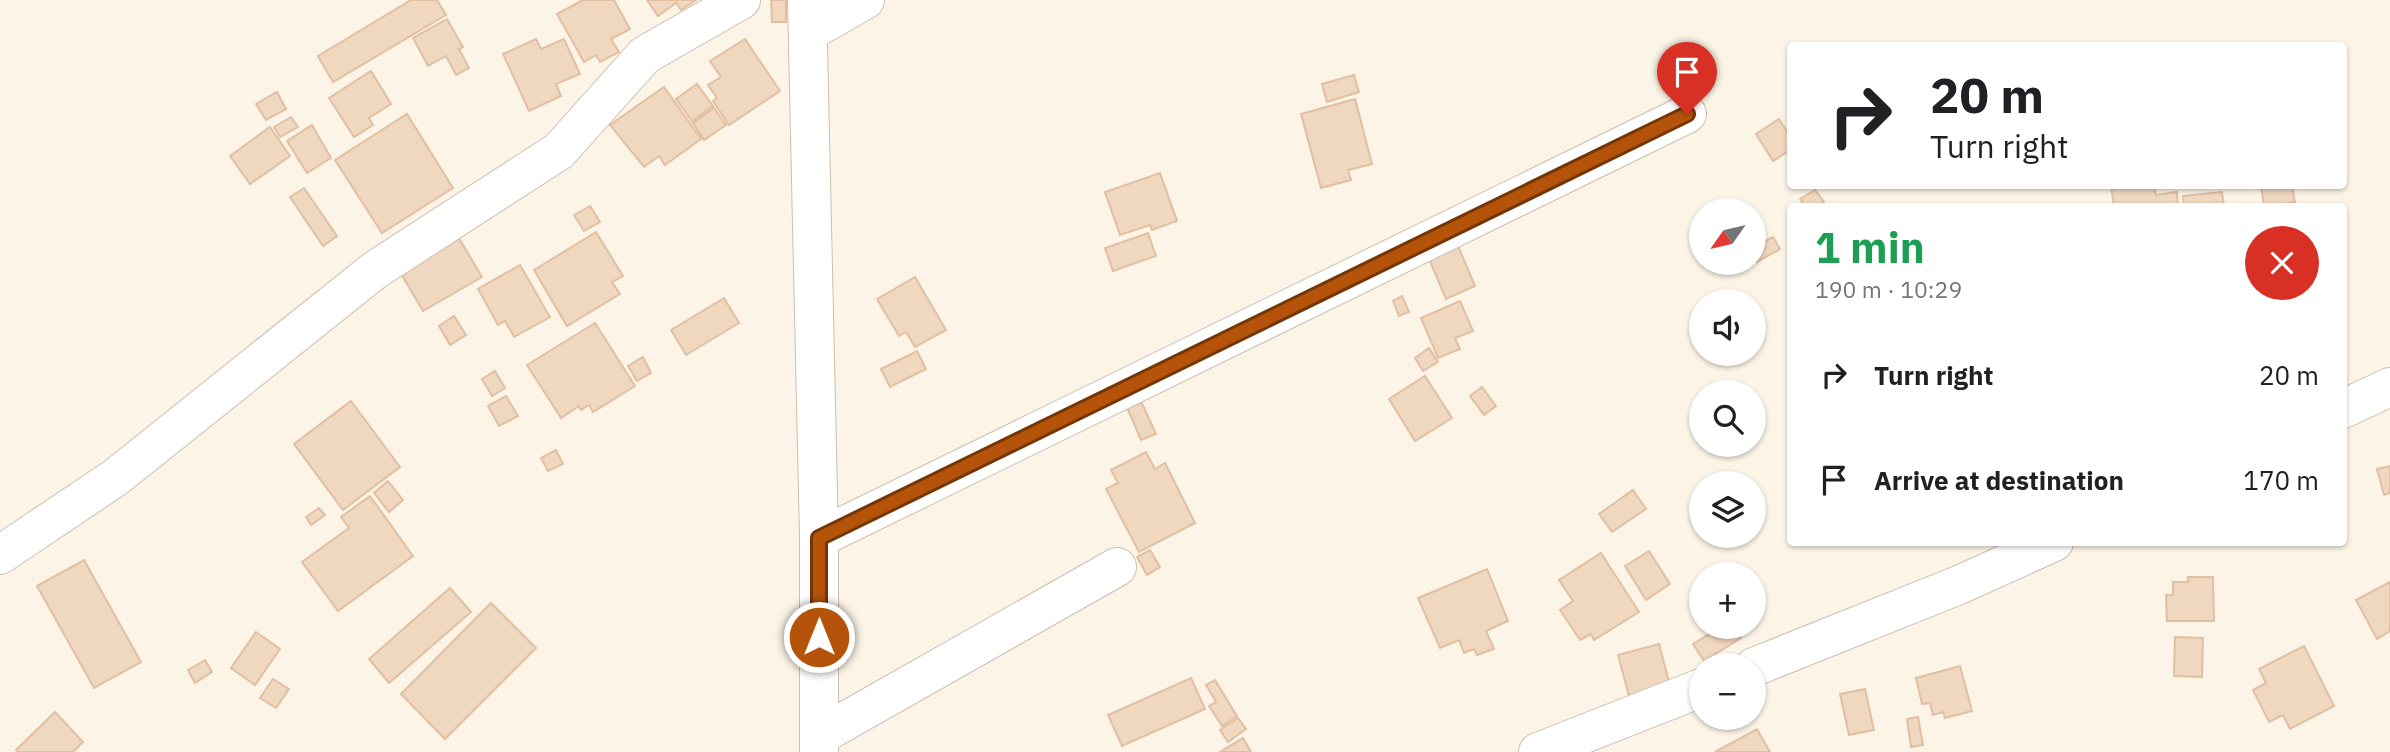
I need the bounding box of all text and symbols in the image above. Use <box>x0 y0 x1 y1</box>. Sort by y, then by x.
pin <box>1657 42 1717 114</box>
icon: arrive <box>1668 53 1706 91</box>
text: 20 m <box>1930 63 2044 126</box>
icon: right <box>1815 70 1906 161</box>
text: Turn right <box>1930 125 2068 167</box>
north arrow <box>1689 198 1766 275</box>
map controls <box>1689 198 1766 730</box>
text: 1 min <box>1815 220 1925 275</box>
button: close <box>2245 226 2319 300</box>
text: 190 m · 10:29 <box>1815 274 1962 304</box>
button: sound <box>1689 289 1766 366</box>
icon: right <box>1815 356 1853 394</box>
text: Turn right <box>1874 358 1993 392</box>
text: 20 m <box>2259 358 2319 392</box>
button: search <box>1689 380 1766 457</box>
icon: arrive <box>1815 461 1853 499</box>
text: Arrive at destination <box>1874 463 2124 497</box>
text: 170 m <box>2243 463 2319 497</box>
button: layers <box>1689 471 1766 548</box>
button: + <box>1689 562 1766 639</box>
position arrow <box>782 600 856 674</box>
button: − <box>1689 653 1766 730</box>

